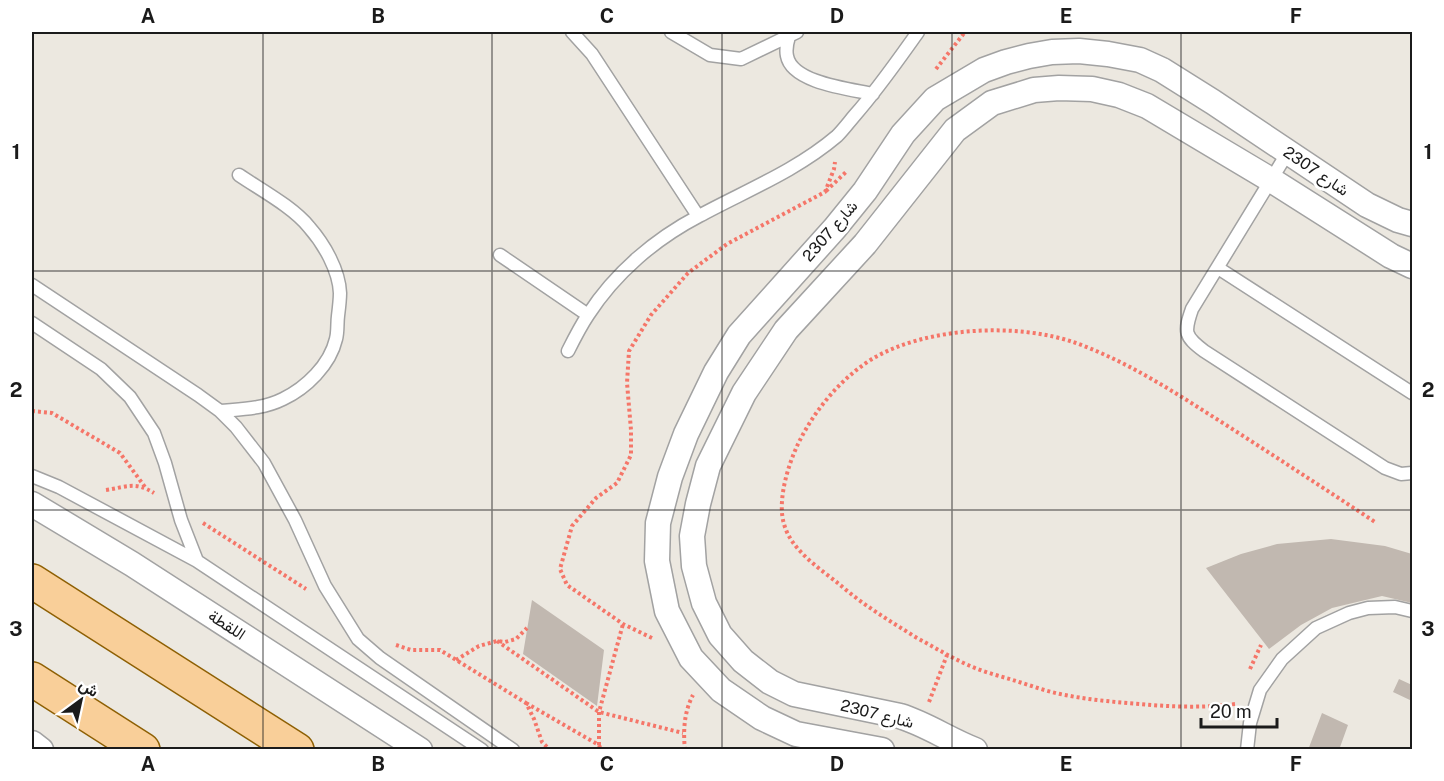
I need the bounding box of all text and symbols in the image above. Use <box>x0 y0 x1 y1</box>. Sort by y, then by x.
text: A <box>141 4 155 28</box>
text: B <box>371 4 385 28</box>
text: C <box>600 4 614 28</box>
text: D <box>830 4 844 28</box>
text: E <box>1060 4 1072 28</box>
text: F <box>1290 4 1302 28</box>
text: 1 <box>12 140 20 164</box>
text: 1 <box>1424 140 1432 164</box>
street label: شارع 2307 <box>1279 142 1352 201</box>
street label: شارع 2307 <box>798 197 863 267</box>
text: 2 <box>10 378 22 402</box>
text: 2 <box>1422 378 1434 402</box>
street label: اللقطة <box>205 606 249 644</box>
text: 3 <box>9 617 23 641</box>
text: 3 <box>1421 617 1435 641</box>
north arrow <box>51 670 111 730</box>
text: ش <box>76 675 102 701</box>
scale bar <box>1201 691 1278 729</box>
street label: شارع 2307 <box>838 696 916 734</box>
text: 20 m <box>1210 701 1252 722</box>
text: A <box>141 752 155 776</box>
text: B <box>371 752 385 776</box>
text: C <box>600 752 614 776</box>
text: D <box>830 752 844 776</box>
text: E <box>1060 752 1072 776</box>
text: F <box>1290 752 1302 776</box>

